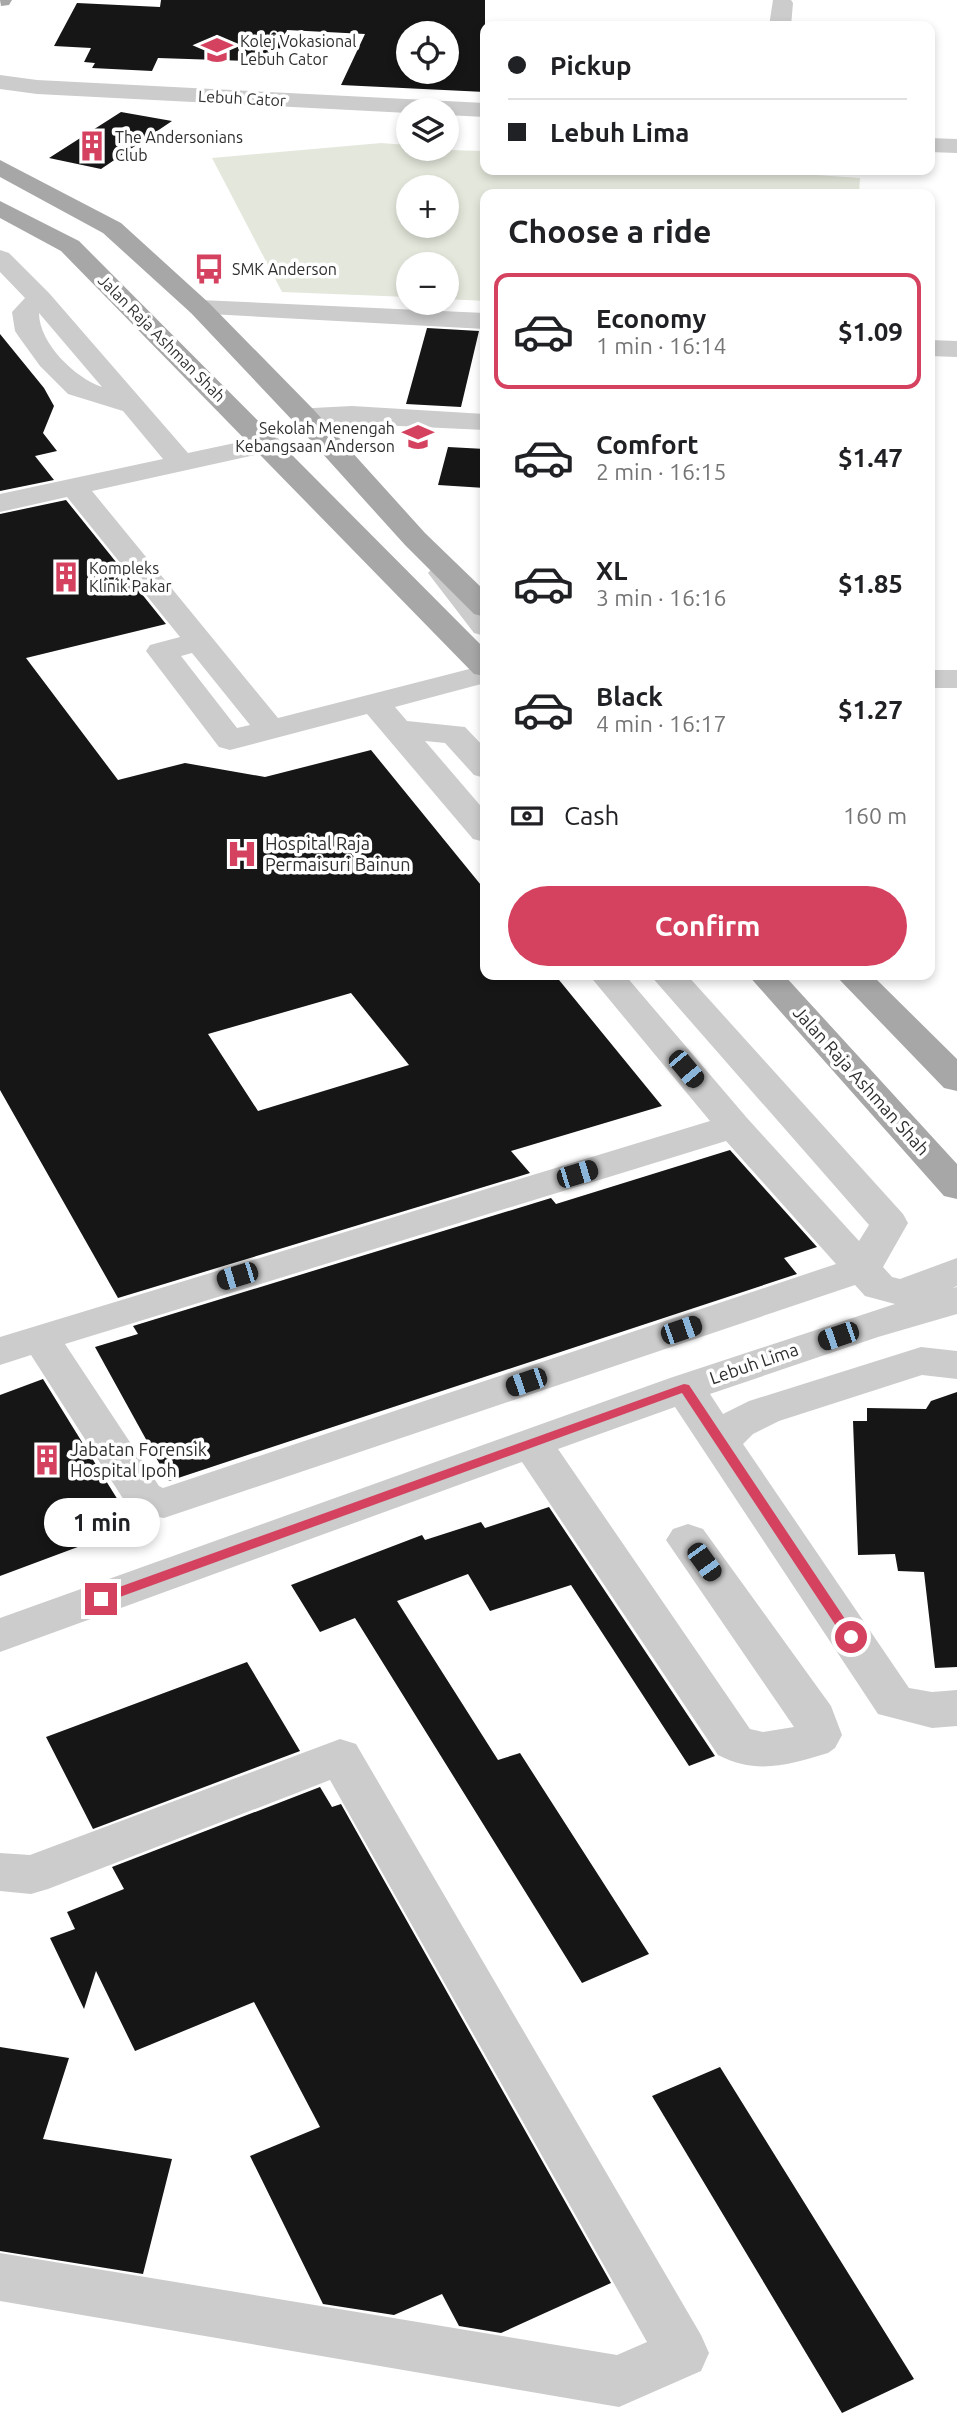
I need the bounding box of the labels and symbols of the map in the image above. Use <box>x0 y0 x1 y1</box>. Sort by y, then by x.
place label: Kolej Vokasional Lebuh Cator <box>240 32 356 68</box>
school or university icon: Kolej Vokasional Lebuh Cator <box>200 33 234 67</box>
street label: Lebuh Cator <box>198 87 286 109</box>
place label: The Andersonians Club <box>115 128 243 164</box>
building icon: The Andersonians Club <box>75 129 109 163</box>
bus stop icon: SMK Anderson <box>192 252 226 286</box>
place label: SMK Anderson <box>232 260 337 278</box>
street label: Jalan Raja Ashman Shah <box>95 271 229 405</box>
place label: Sekolah Menengah Kebangsaan Anderson <box>235 419 395 455</box>
school or university icon: Sekolah Menengah Kebangsaan Anderson <box>401 420 435 454</box>
place label: Kompleks Klinik Pakar <box>89 559 172 595</box>
building icon: Kompleks Klinik Pakar <box>49 560 83 594</box>
place label: Hospital Raja Permaisuri Bainun <box>265 833 411 874</box>
hospital icon: Hospital Raja Permaisuri Bainun <box>225 837 259 871</box>
street label: Jalan Raja Ashman Shah <box>790 1002 934 1159</box>
car <box>665 1046 708 1092</box>
car <box>554 1158 601 1190</box>
car <box>214 1260 261 1292</box>
car <box>658 1313 705 1347</box>
car <box>815 1319 862 1353</box>
street label: Lebuh Lima <box>707 1339 801 1388</box>
car <box>503 1365 550 1399</box>
place label: Jabatan Forensik Hospital Ipoh <box>70 1439 207 1480</box>
building icon: Jabatan Forensik Hospital Ipoh <box>30 1443 64 1477</box>
callout: 1 min <box>43 1498 159 1546</box>
car <box>684 1539 725 1585</box>
route end <box>85 1583 117 1615</box>
route start <box>835 1621 867 1653</box>

